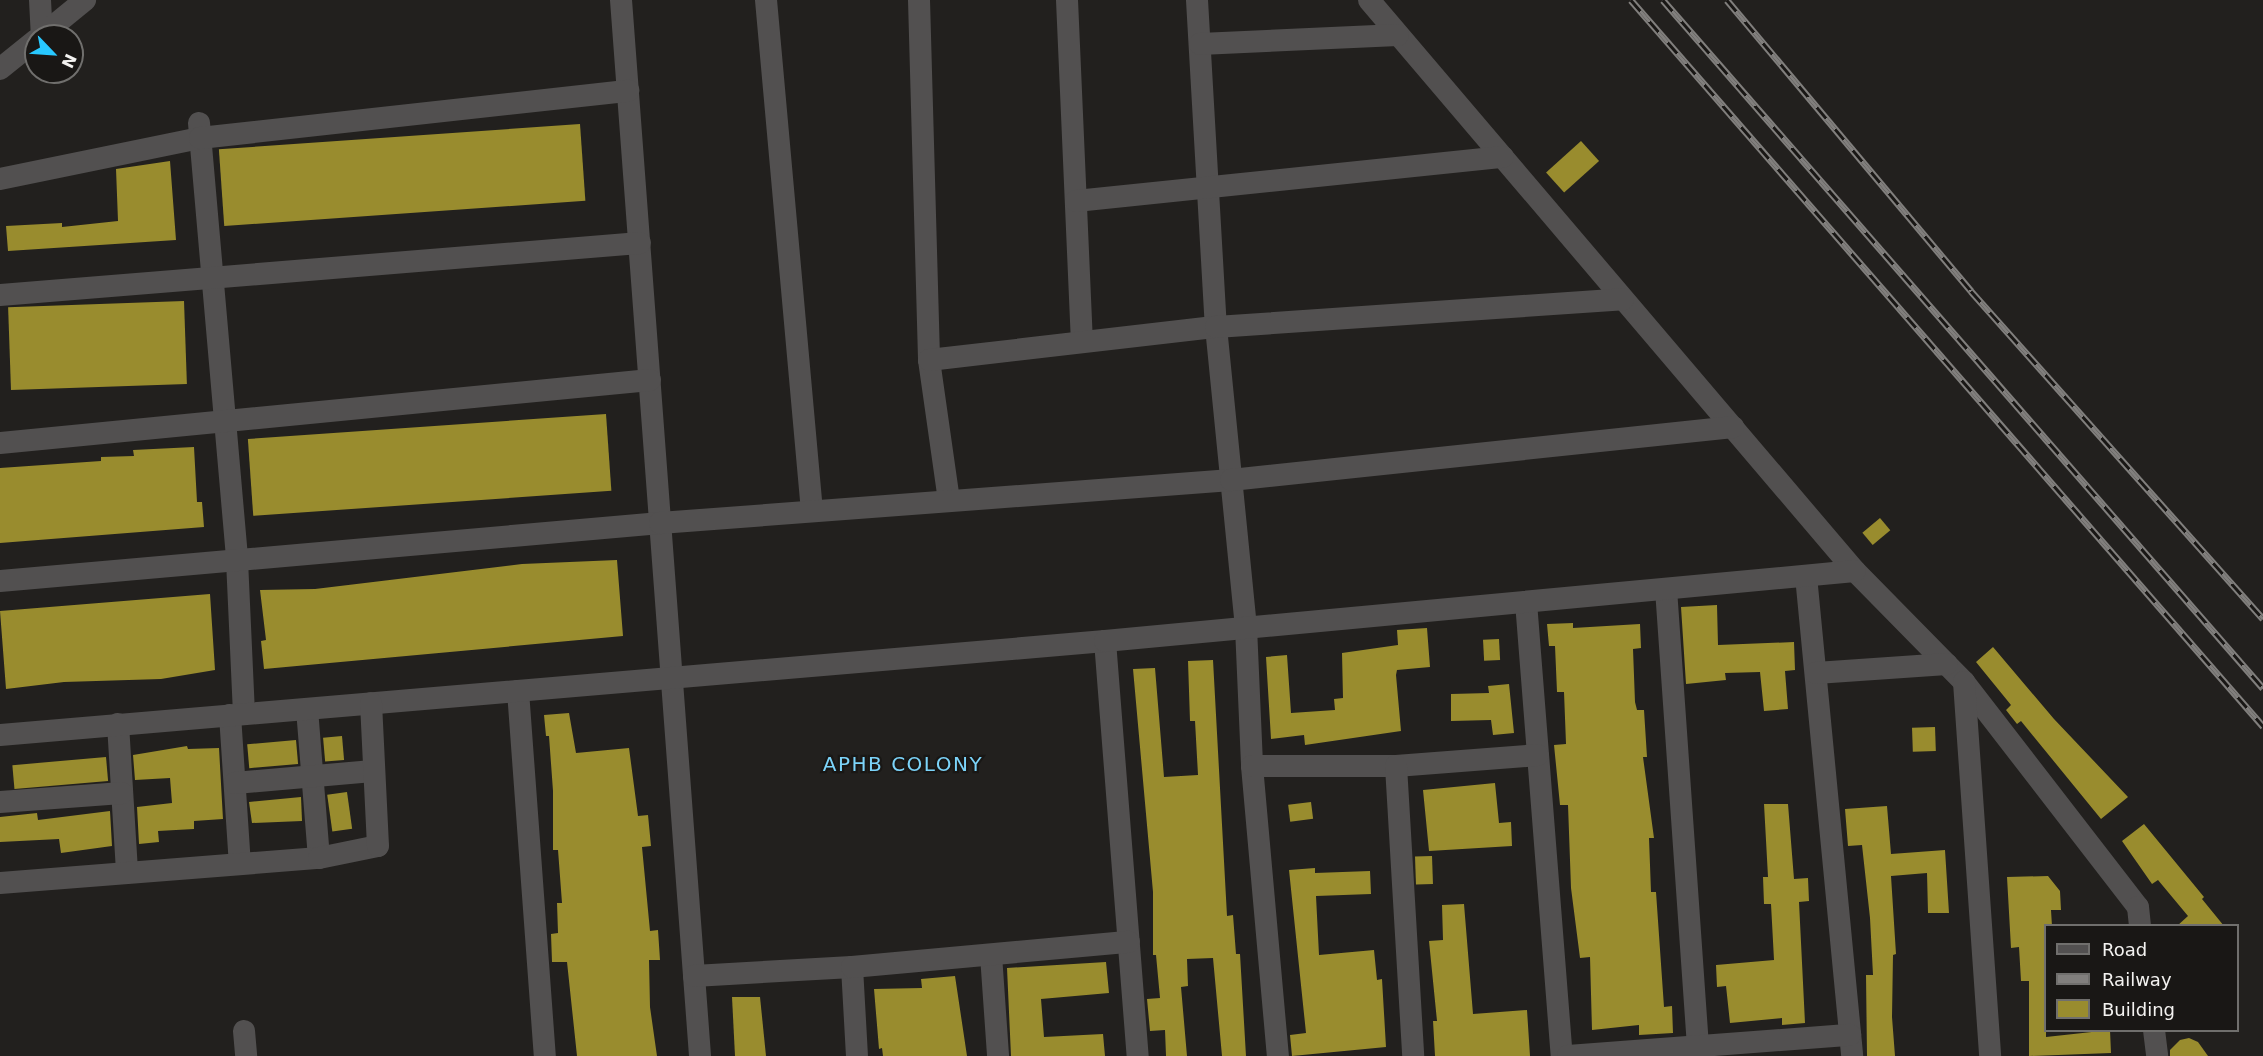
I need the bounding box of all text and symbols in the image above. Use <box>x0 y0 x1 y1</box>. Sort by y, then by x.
north arrow <box>24 24 84 84</box>
text: N <box>58 51 80 71</box>
district label: APHB COLONY <box>823 752 983 776</box>
legend <box>2044 924 2239 1032</box>
text: Road <box>2102 939 2147 960</box>
text: Railway <box>2102 969 2172 990</box>
text: Building <box>2102 999 2175 1020</box>

